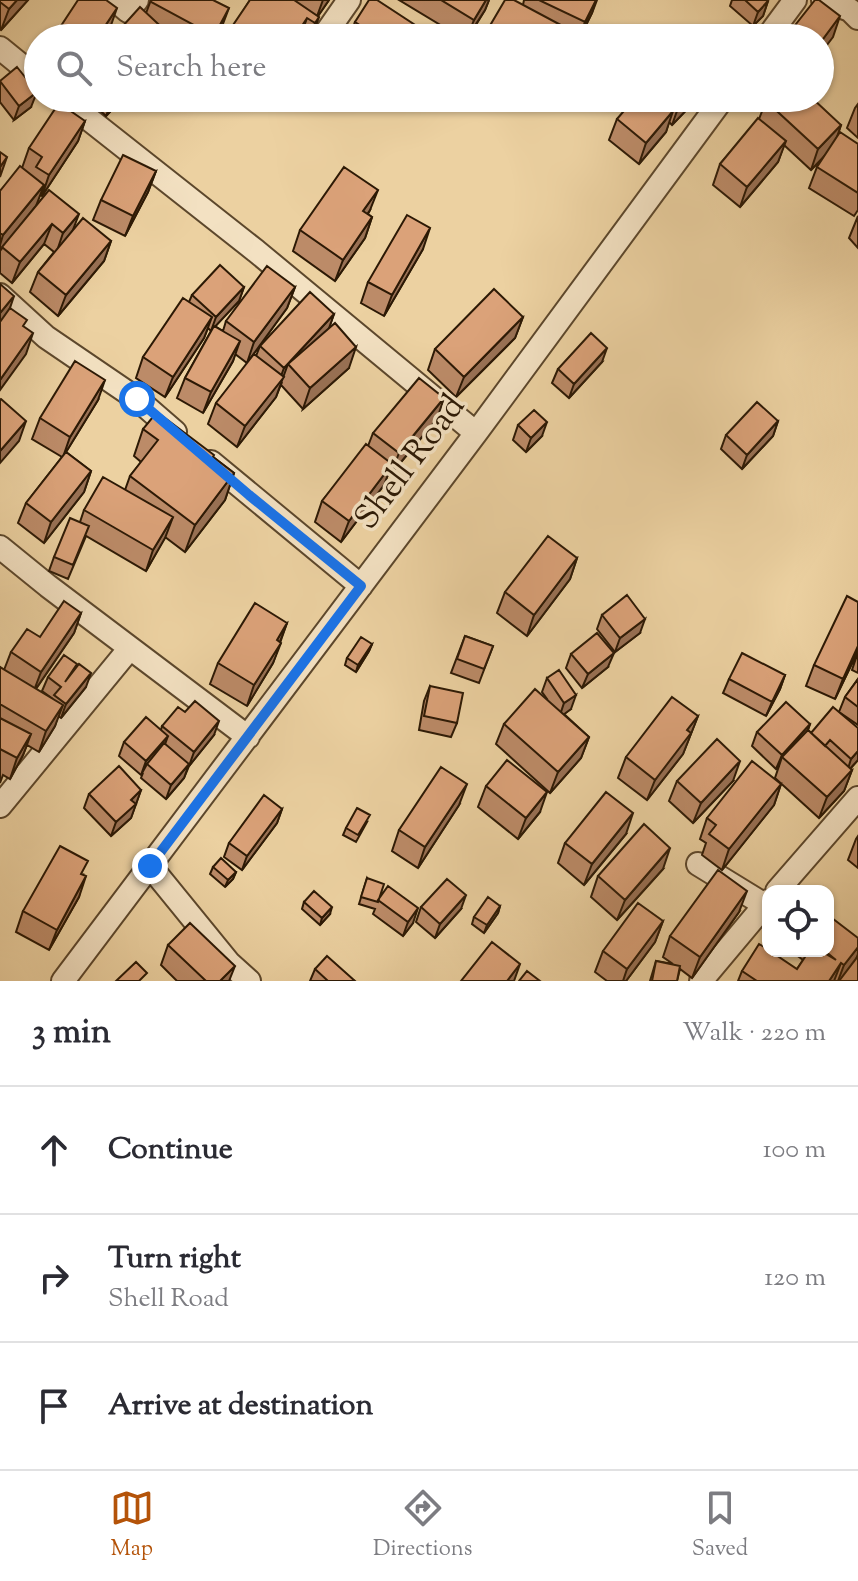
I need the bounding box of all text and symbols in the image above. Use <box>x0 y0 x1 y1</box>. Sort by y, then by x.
search box <box>24 24 834 112</box>
icon: search <box>52 46 96 90</box>
text: Search here <box>116 47 266 90</box>
route start <box>119 381 155 417</box>
street label: Shell Road <box>344 385 478 541</box>
route end <box>132 848 168 884</box>
map controls <box>762 885 834 957</box>
button: locate <box>762 885 834 957</box>
text: 3 min <box>32 1009 111 1058</box>
text: Walk · 220 m <box>682 1015 826 1052</box>
icon: ahead <box>32 1128 76 1172</box>
text: Continue <box>108 1129 233 1172</box>
text: 100 m <box>763 1132 826 1169</box>
text: Turn right <box>108 1238 241 1281</box>
icon: right <box>32 1256 76 1300</box>
text: 120 m <box>764 1260 826 1297</box>
text: Shell Road <box>108 1281 229 1318</box>
icon: arrive <box>32 1384 76 1428</box>
text: Arrive at destination <box>108 1385 373 1428</box>
tab: Map <box>110 1486 154 1566</box>
tab: Directions <box>373 1486 472 1566</box>
tab: Saved <box>692 1486 748 1566</box>

